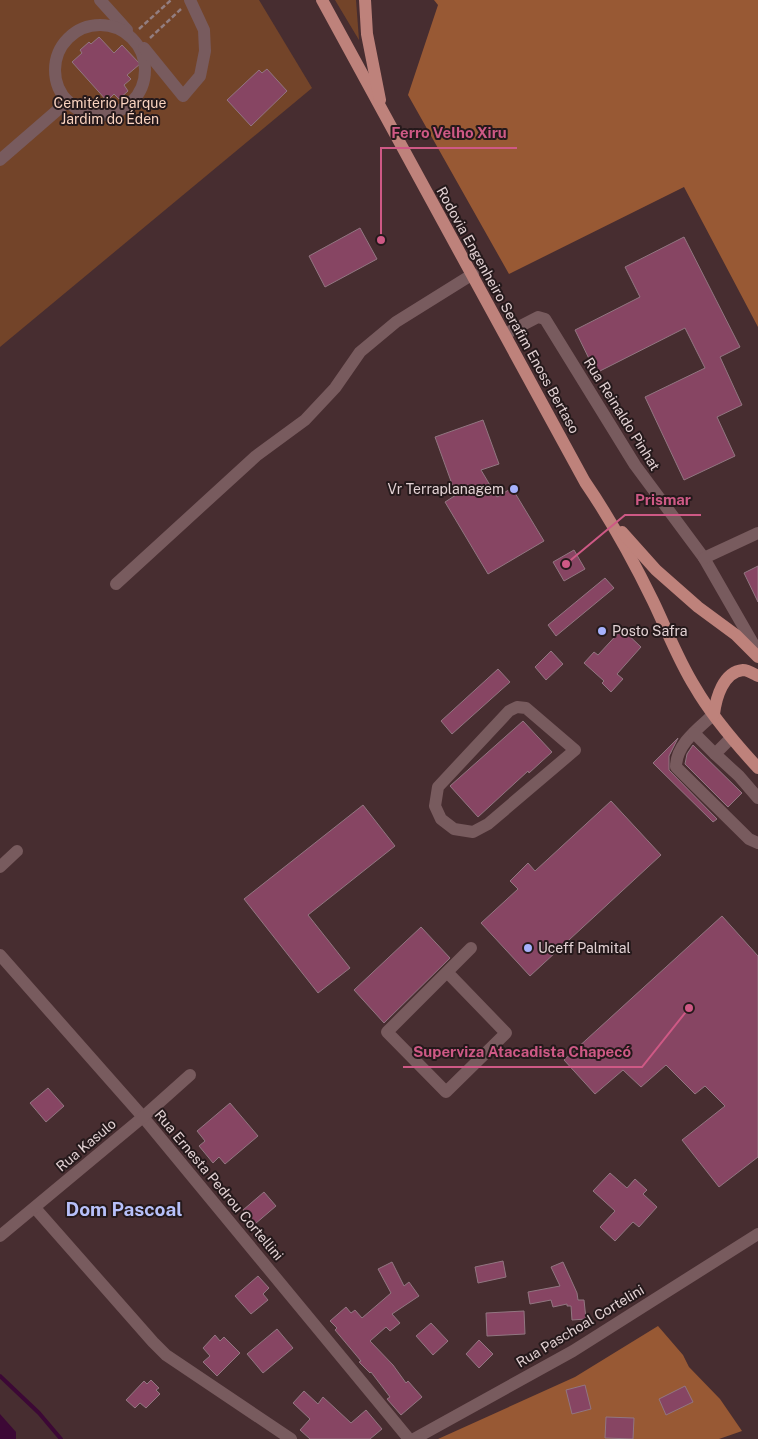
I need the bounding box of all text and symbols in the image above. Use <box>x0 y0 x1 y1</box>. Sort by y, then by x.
park label: Cemitério Parque Jardim do Éden <box>54 95 166 127</box>
callout: Ferro Velho Xiru <box>381 118 517 148</box>
text: Ferro Velho Xiru <box>391 124 507 141</box>
street label: Rodovia Engenheiro Serafim Enoss Bertaso <box>433 184 583 436</box>
street label: Rua Reinaldo Pinhat <box>581 355 663 473</box>
place label: Vr Terraplanagem <box>388 481 504 497</box>
marker: Vr Terraplanagem <box>508 483 520 495</box>
callout: Prismar <box>625 485 701 515</box>
text: Prismar <box>635 491 691 508</box>
place label: Posto Safra <box>612 623 687 639</box>
marker: Posto Safra <box>596 625 608 637</box>
place label: Uceff Palmital <box>538 940 631 956</box>
marker: Uceff Palmital <box>522 942 534 954</box>
callout: Superviza Atacadista Chapecó <box>403 1037 642 1067</box>
text: Superviza Atacadista Chapecó <box>413 1043 631 1060</box>
street label: Rua Ernesta Pedrou Cortellini <box>151 1107 287 1263</box>
street label: Rua Kasulo <box>53 1115 119 1175</box>
district label: Dom Pascoal <box>66 1198 182 1220</box>
street label: Rua Paschoal Cortelini <box>513 1281 647 1371</box>

